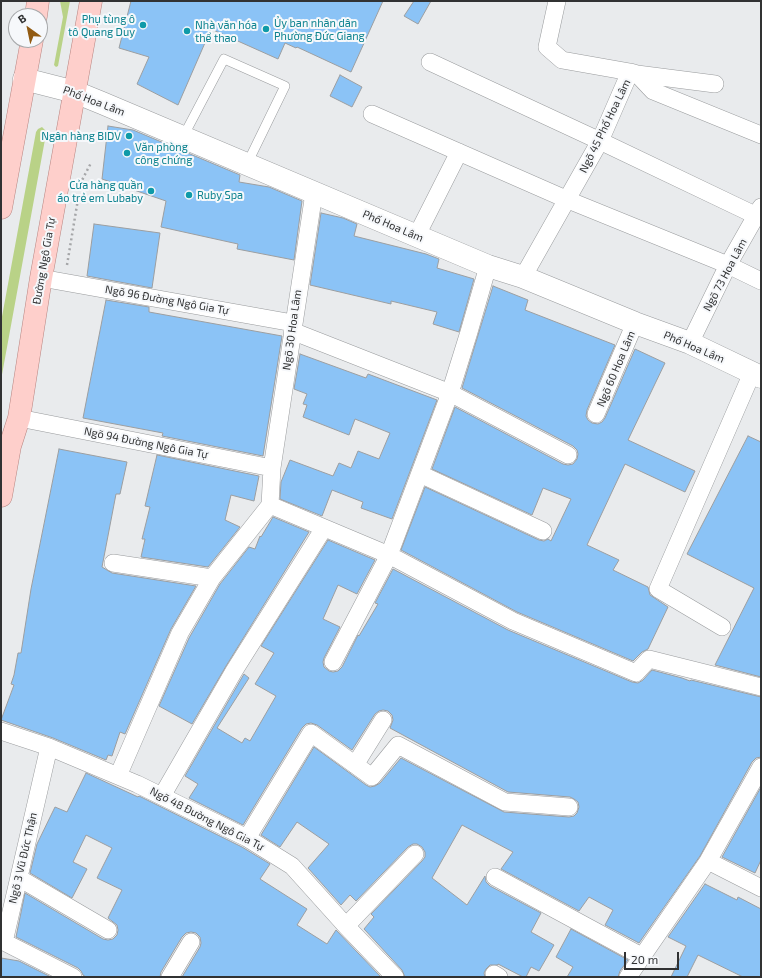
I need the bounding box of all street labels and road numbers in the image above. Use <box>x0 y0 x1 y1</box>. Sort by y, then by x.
street label: Ngõ 45 Phố Hoa Lâm <box>577 77 633 175</box>
street label: Phố Hoa Lâm <box>61 83 127 119</box>
street label: Phố Hoa Lâm <box>361 207 425 245</box>
street label: Đường Ngô Gia Tự <box>30 217 58 305</box>
street label: Ngõ 73 Hoa Lâm <box>700 237 750 313</box>
street label: Ngõ 96 Đường Ngô Gia Tự <box>104 283 230 317</box>
street label: Ngõ 30 Hoa Lâm <box>280 289 304 371</box>
street label: Phố Hoa Lâm <box>662 328 726 366</box>
street label: Ngõ 60 Hoa Lâm <box>594 329 638 409</box>
street label: Ngõ 94 Đường Ngô Gia Tự <box>83 425 209 461</box>
street label: Ngõ 48 Đường Ngô Gia Tự <box>148 784 266 854</box>
street label: Ngõ 3 Vũ Đức Thận <box>6 811 40 905</box>

